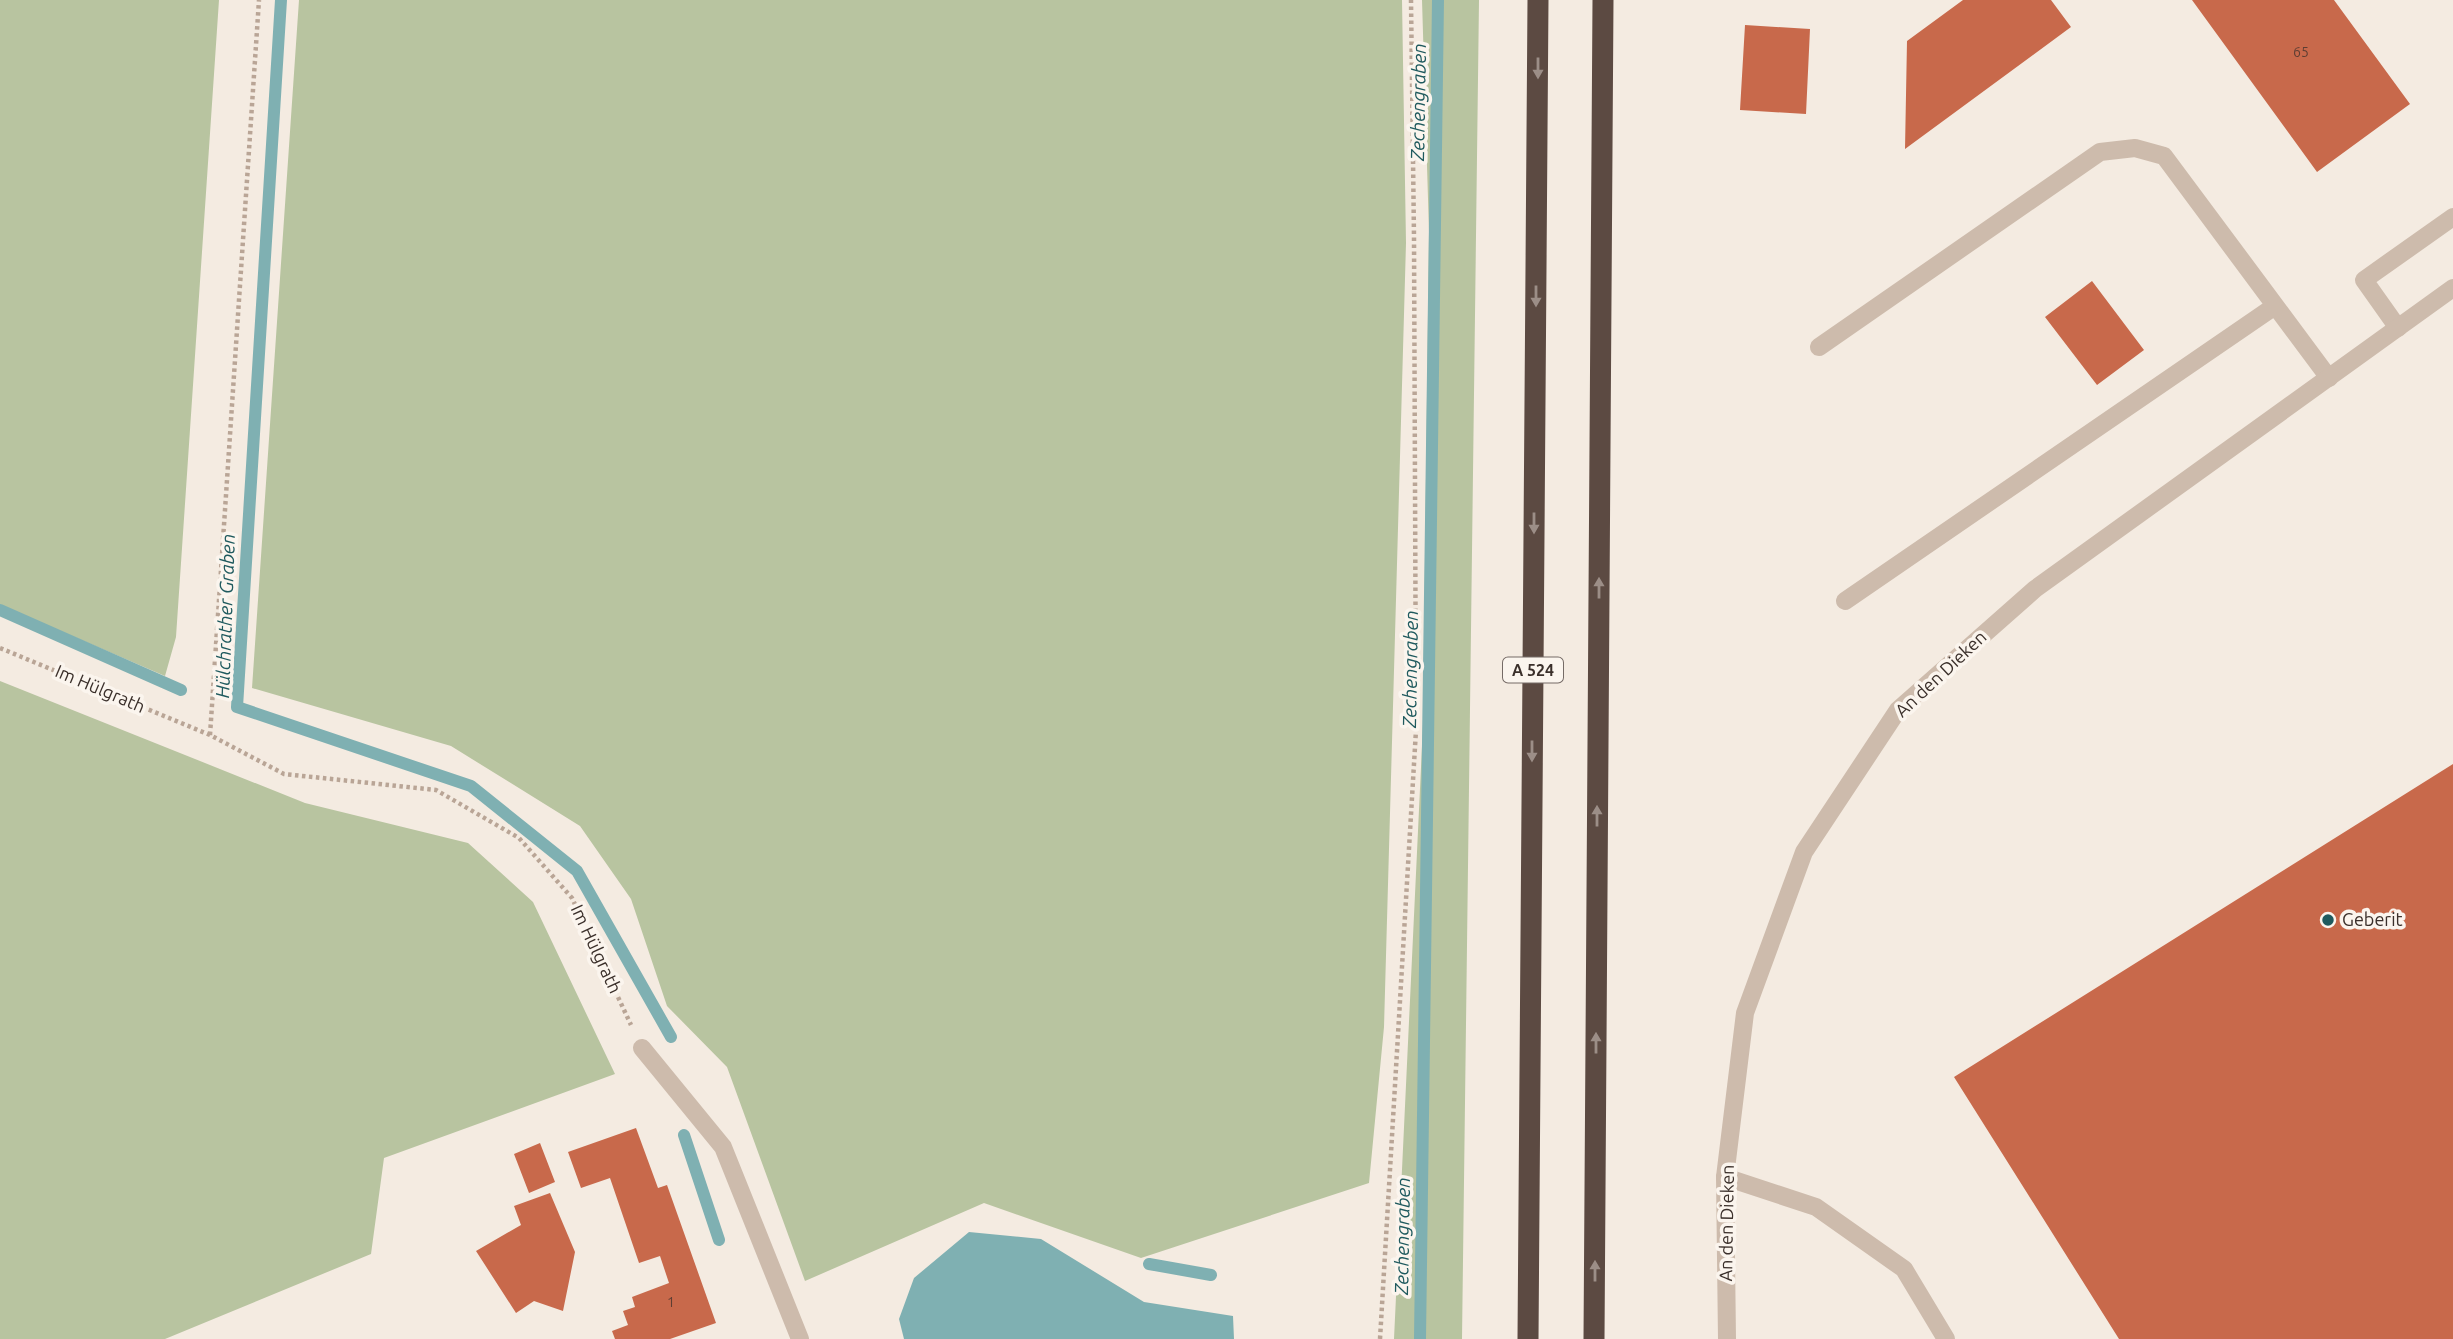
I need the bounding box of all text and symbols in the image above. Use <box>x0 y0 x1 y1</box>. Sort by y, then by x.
water label: Zechengraben <box>1406 43 1430 162</box>
house number: 65 <box>2293 44 2309 60</box>
one-way arrow <box>1532 57 1544 79</box>
one-way arrow <box>1530 285 1542 307</box>
one-way arrow <box>1528 512 1540 534</box>
water label: Hülchrather Graben <box>211 533 239 699</box>
one-way arrow <box>1593 577 1605 599</box>
water label: Zechengraben <box>1398 610 1422 729</box>
street label: An den Dieken <box>1891 626 1990 720</box>
road number: A 524 <box>1503 657 1563 682</box>
street label: Im Hülgrath <box>53 660 148 716</box>
one-way arrow <box>1526 740 1538 762</box>
one-way arrow <box>1591 805 1603 827</box>
street label: Im Hülgrath <box>568 901 626 996</box>
place label: Geberit <box>2342 909 2403 929</box>
marker: Geberit <box>2320 912 2336 928</box>
one-way arrow <box>1590 1032 1602 1054</box>
street label: An den Dieken <box>1715 1164 1737 1282</box>
water label: Zechengraben <box>1390 1177 1414 1296</box>
one-way arrow <box>1589 1260 1601 1282</box>
house number: 1 <box>667 1294 675 1310</box>

